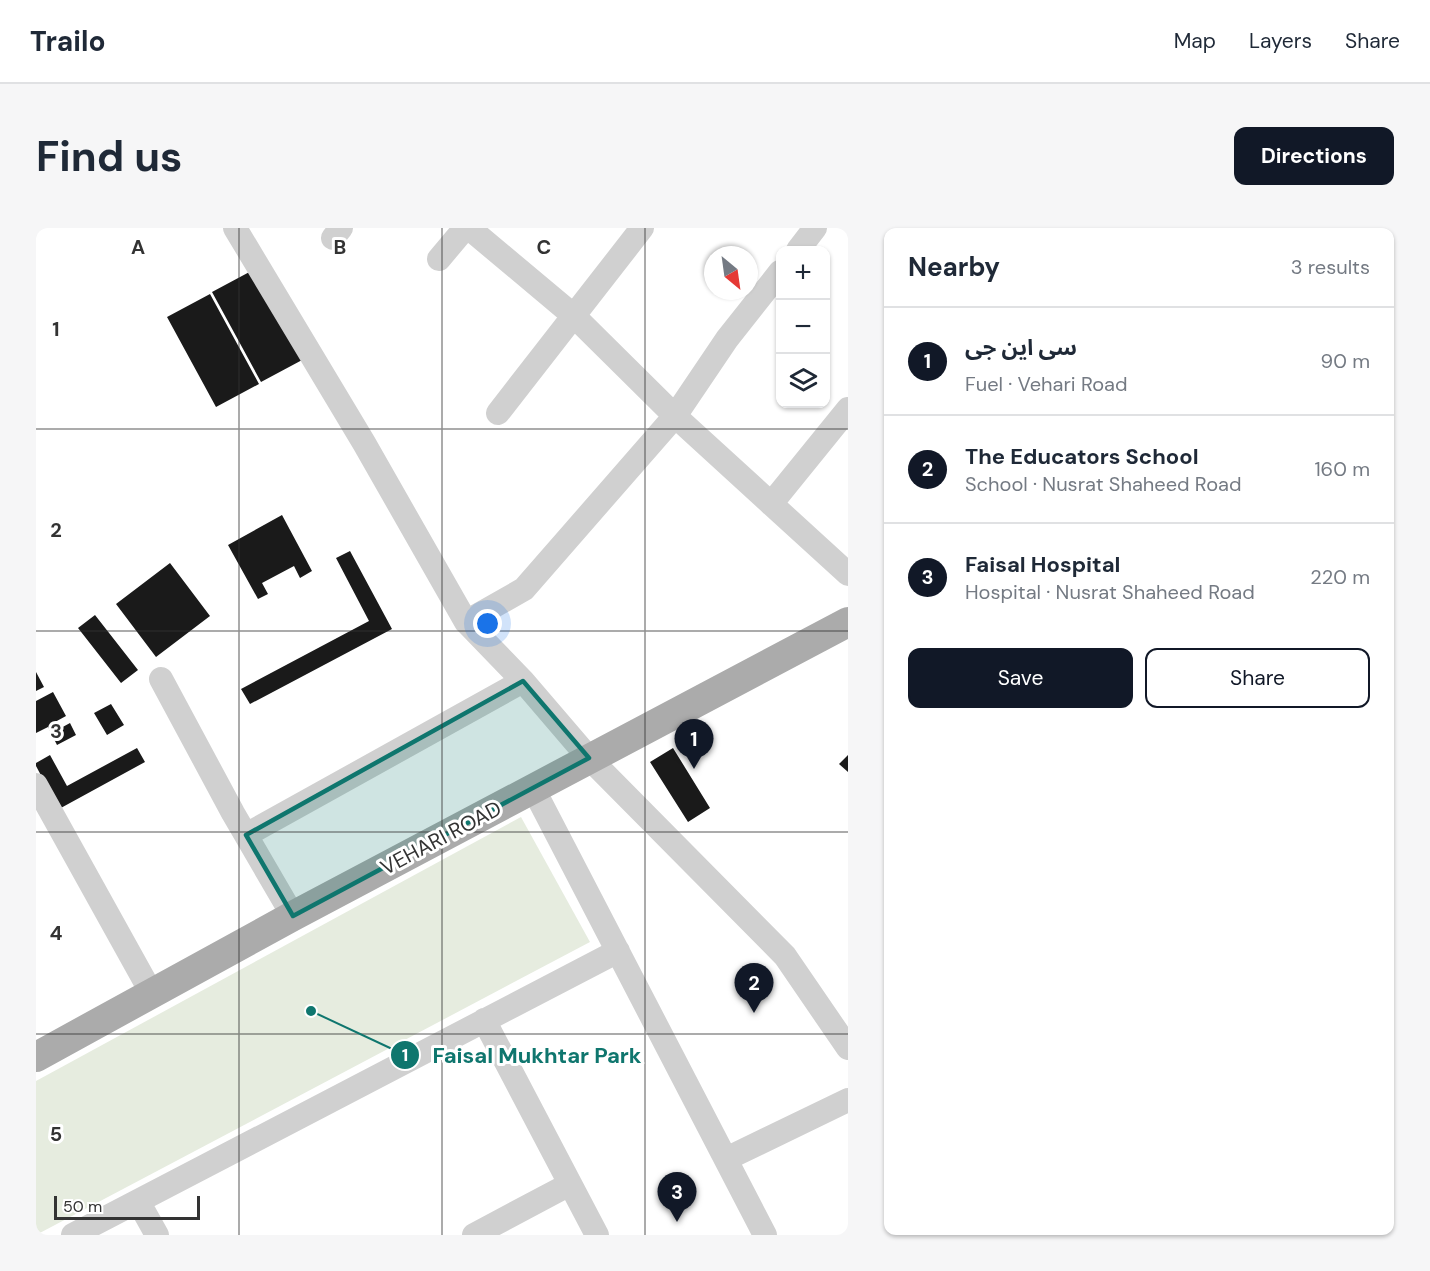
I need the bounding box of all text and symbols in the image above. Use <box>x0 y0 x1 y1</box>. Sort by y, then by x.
text: Trailo <box>30 23 106 60</box>
text: Map <box>1174 27 1216 55</box>
text: Layers <box>1249 27 1312 55</box>
text: Share <box>1345 27 1400 55</box>
button: Directions <box>1234 127 1394 185</box>
text: Find us <box>36 129 182 184</box>
text: A <box>131 234 145 260</box>
text: B <box>334 234 346 260</box>
text: C <box>537 234 551 260</box>
north arrow <box>704 246 758 300</box>
map controls <box>776 246 830 408</box>
button: + <box>776 246 830 300</box>
text: Nearby <box>908 250 1000 284</box>
text: 3 results <box>1291 254 1370 280</box>
button: − <box>776 300 830 354</box>
text: 1 <box>52 316 60 342</box>
text: سی این جی <box>965 333 1077 362</box>
text: 1 <box>924 348 931 374</box>
text: 90 m <box>1321 348 1370 374</box>
button: layers <box>776 354 830 408</box>
text: Fuel · Vehari Road <box>965 371 1127 397</box>
text: The Educators School <box>965 442 1199 471</box>
text: 2 <box>922 456 933 482</box>
text: 160 m <box>1314 456 1370 482</box>
text: School · Nusrat Shaheed Road <box>965 471 1241 497</box>
text: 2 <box>50 517 62 543</box>
text: Faisal Hospital <box>965 550 1120 579</box>
text: 3 <box>921 564 934 590</box>
text: 220 m <box>1310 564 1370 590</box>
text: Hospital · Nusrat Shaheed Road <box>965 579 1255 605</box>
your location <box>473 609 502 638</box>
button: Save <box>908 648 1133 708</box>
button: Share <box>1145 648 1370 708</box>
text: 3 <box>50 718 62 744</box>
pin: 1 <box>674 720 714 769</box>
street label: VEHARI ROAD <box>376 794 506 882</box>
text: 4 <box>50 920 63 946</box>
pin: 2 <box>734 964 774 1013</box>
callout: Faisal Mukhtar Park <box>390 1035 654 1075</box>
text: Faisal Mukhtar Park <box>432 1041 642 1070</box>
text: 1 <box>402 1043 408 1067</box>
text: 5 <box>50 1121 62 1147</box>
pin: 3 <box>658 1172 696 1222</box>
scale bar <box>54 1193 200 1220</box>
text: 50 m <box>63 1196 102 1217</box>

